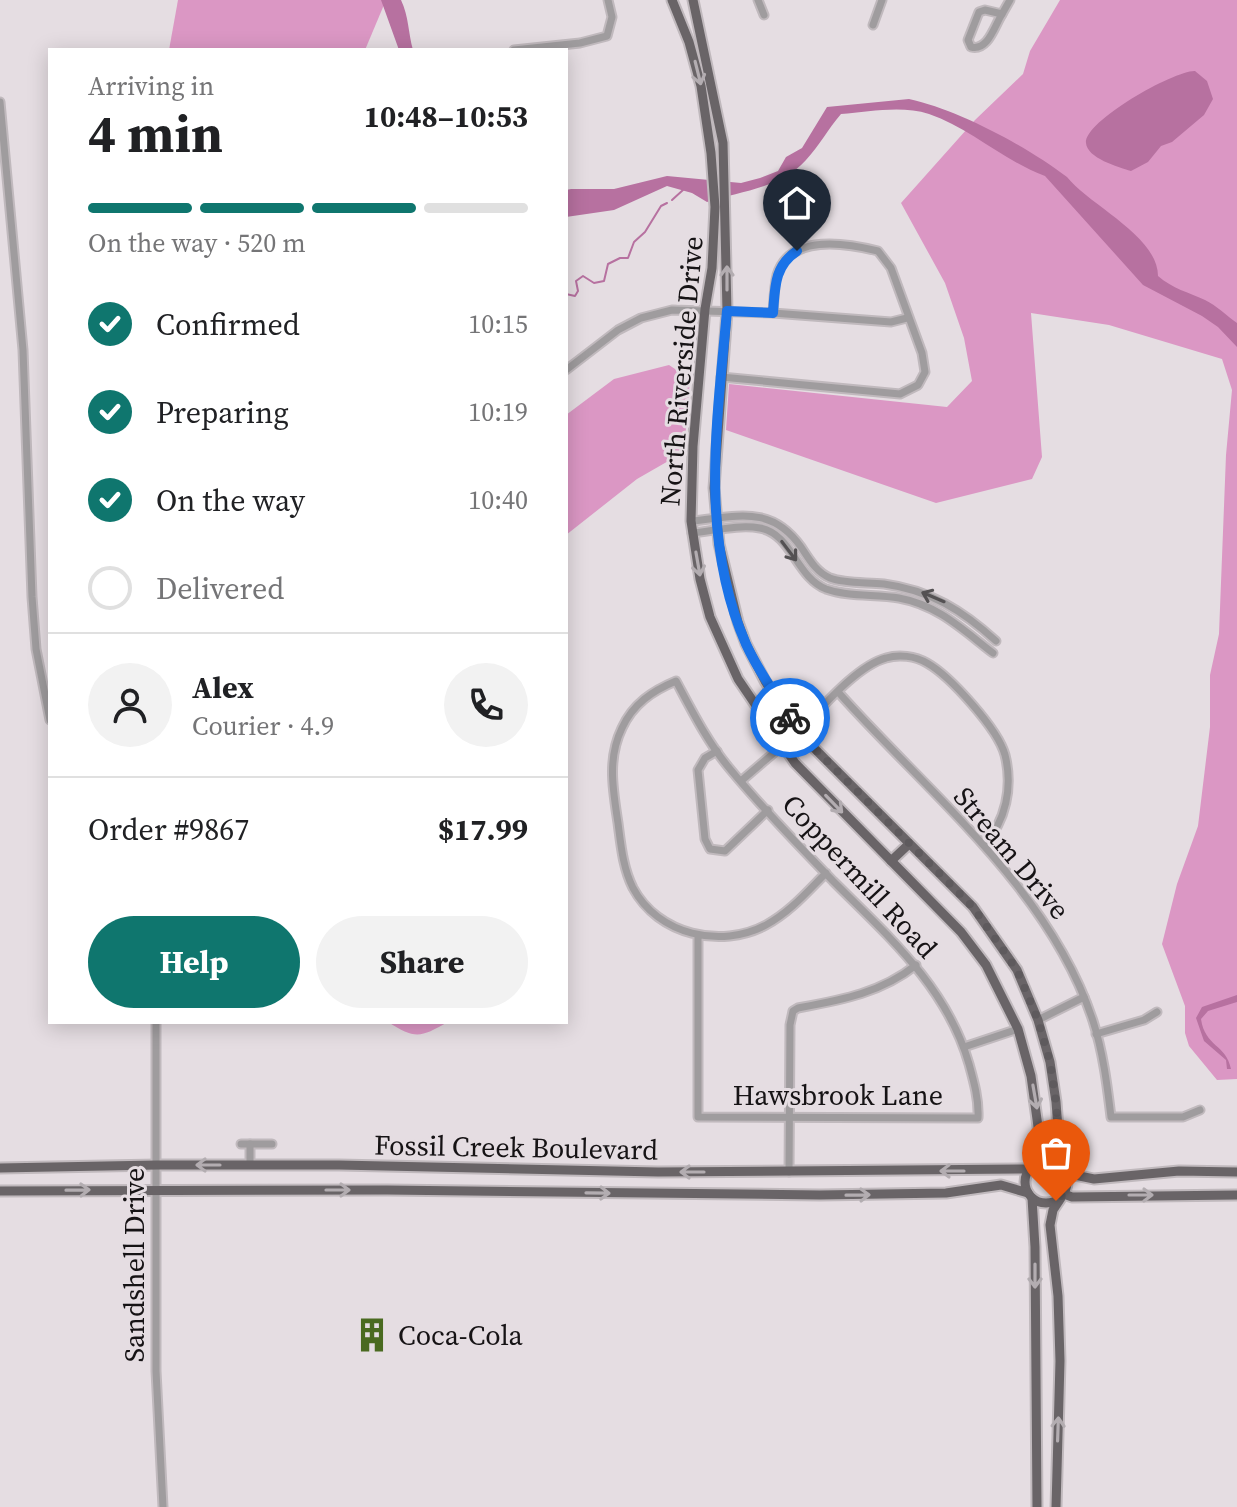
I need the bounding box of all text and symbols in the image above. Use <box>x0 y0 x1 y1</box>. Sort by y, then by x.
one-way arrow <box>691 60 706 86</box>
text: Arriving in <box>88 68 214 104</box>
text: 10:48–10:53 <box>364 96 528 137</box>
text: 4 min <box>88 98 223 169</box>
pin <box>763 169 831 251</box>
icon: home <box>775 181 819 225</box>
text: On the way · 520 m <box>88 225 306 261</box>
street label: North Riverside Drive <box>650 234 712 508</box>
one-way arrow <box>719 265 735 292</box>
icon: check <box>88 302 132 346</box>
text: Confirmed <box>156 304 300 345</box>
text: 10:15 <box>468 306 528 342</box>
icon: check <box>88 390 132 434</box>
text: Preparing <box>156 392 289 433</box>
text: 10:19 <box>468 394 528 430</box>
icon: check <box>88 478 132 522</box>
text: On the way <box>156 480 305 521</box>
text: 10:40 <box>468 482 528 518</box>
one-way arrow <box>780 540 797 561</box>
one-way arrow <box>691 550 706 576</box>
text: Delivered <box>156 568 284 609</box>
one-way arrow <box>921 588 946 603</box>
button: person <box>88 663 172 747</box>
button: phone <box>444 663 528 747</box>
text: Alex <box>192 667 254 708</box>
courier <box>750 678 830 758</box>
icon: bike <box>768 696 812 740</box>
text: Courier · 4.9 <box>192 708 334 744</box>
street label: Stream Drive <box>945 779 1079 927</box>
street label: Coppermill Road <box>774 786 946 966</box>
one-way arrow <box>824 794 843 813</box>
text: Order #9867 <box>88 809 249 850</box>
text: $17.99 <box>438 809 528 850</box>
button: Help <box>88 916 300 1008</box>
button: Share <box>316 916 528 1008</box>
street label: Hawsbrook Lane <box>733 1076 943 1114</box>
one-way arrow <box>1028 1084 1043 1110</box>
pin <box>1022 1119 1090 1201</box>
street label: Fossil Creek Boulevard <box>374 1126 658 1168</box>
icon: bag <box>1034 1131 1078 1175</box>
one-way arrow <box>195 1157 222 1173</box>
one-way arrow <box>939 1163 966 1179</box>
one-way arrow <box>679 1164 706 1180</box>
street label: Sandshell Drive <box>115 1168 153 1362</box>
one-way arrow <box>64 1182 91 1198</box>
one-way arrow <box>324 1182 351 1198</box>
one-way arrow <box>584 1185 611 1201</box>
one-way arrow <box>844 1187 871 1202</box>
one-way arrow <box>1127 1187 1154 1203</box>
one-way arrow <box>1027 1262 1043 1289</box>
building icon: Coca-Cola <box>353 1316 391 1354</box>
place label: Coca-Cola <box>398 1316 524 1354</box>
one-way arrow <box>1051 1416 1066 1443</box>

